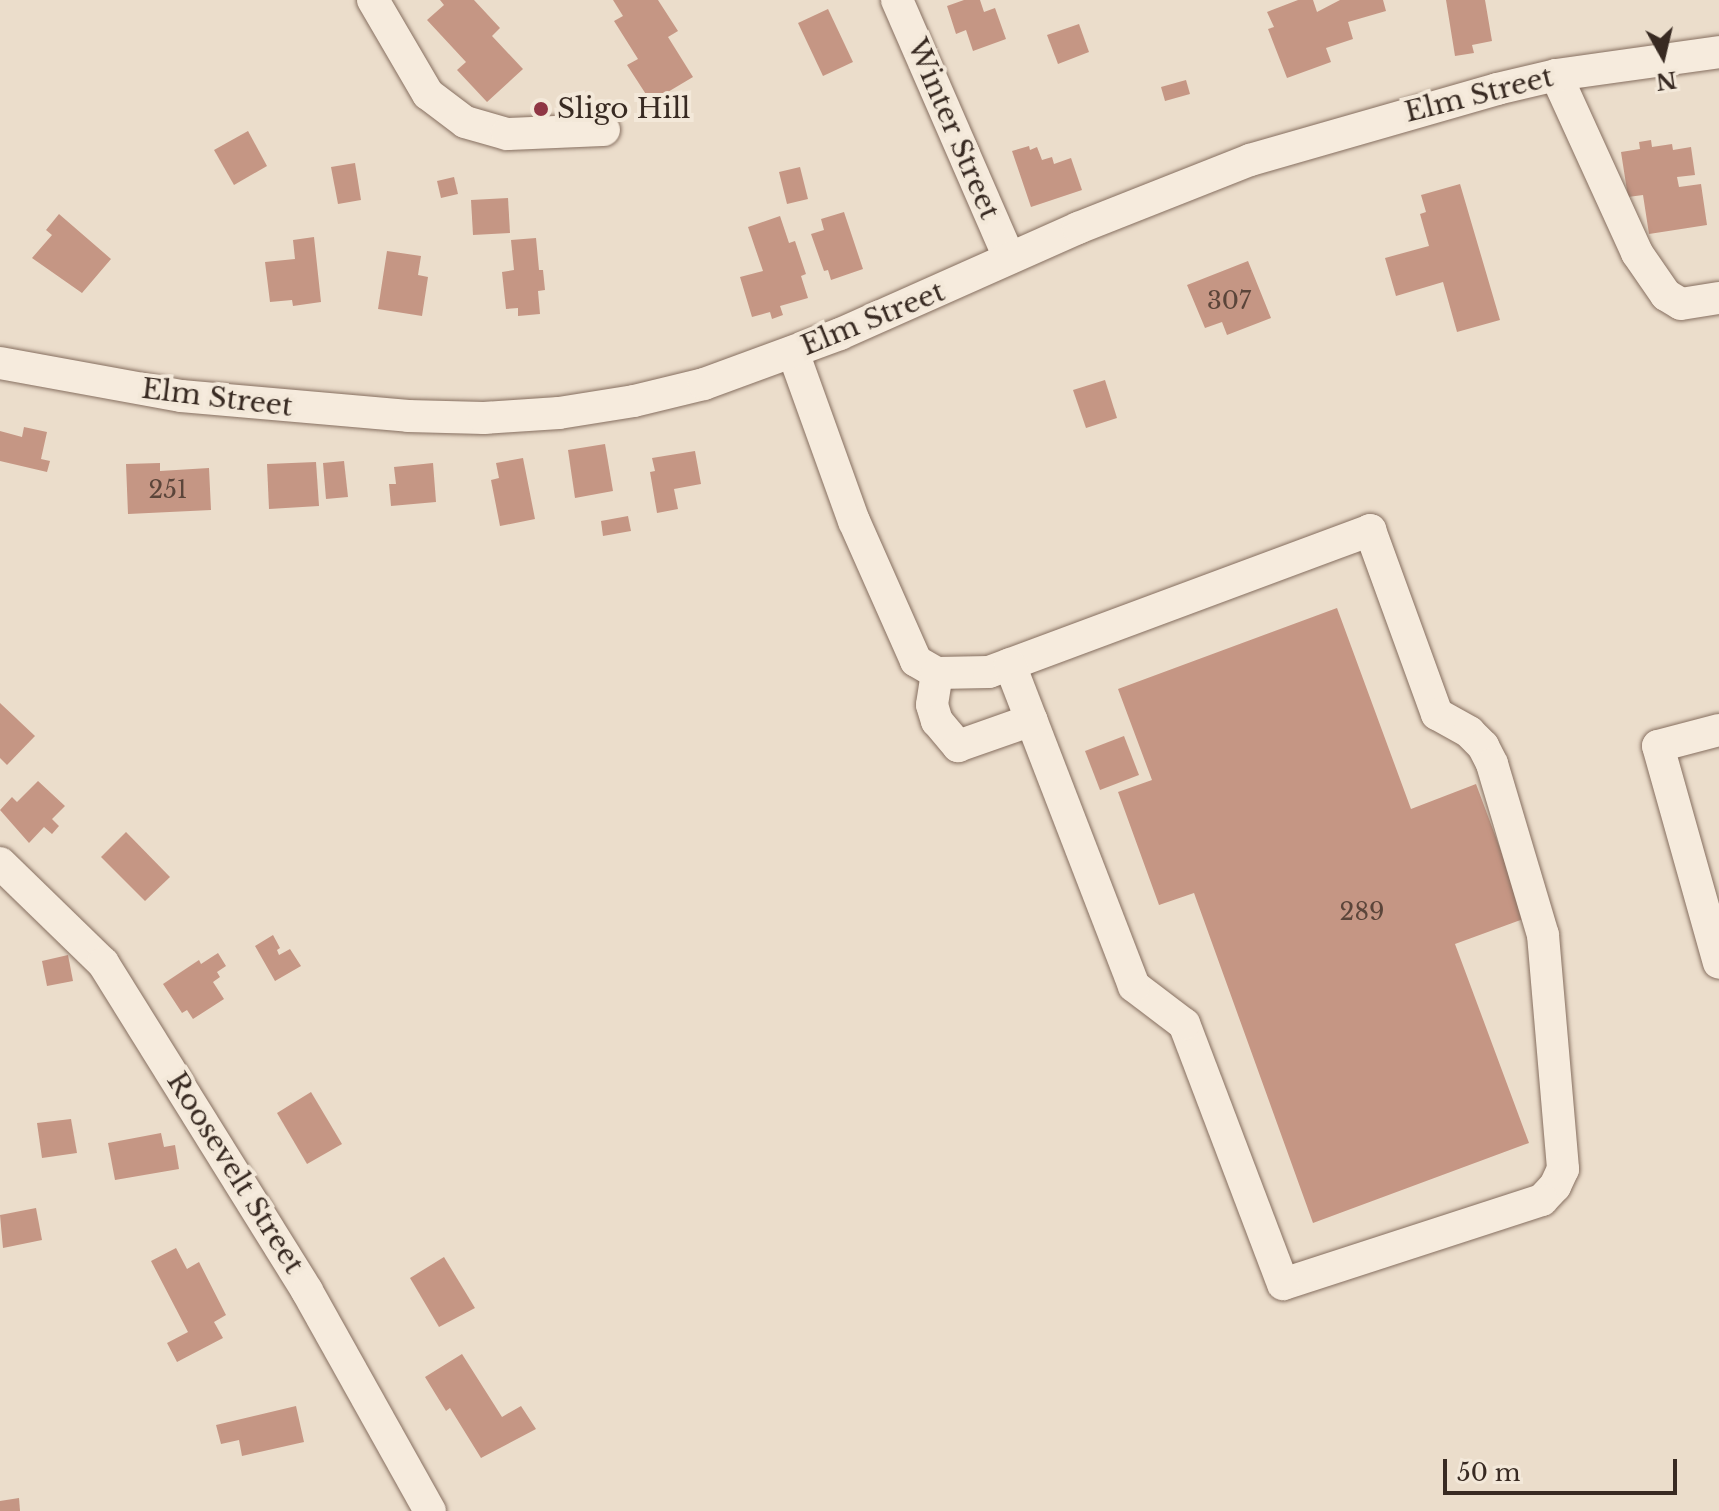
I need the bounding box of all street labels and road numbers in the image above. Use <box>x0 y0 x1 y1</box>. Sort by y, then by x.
street label: Winter Street <box>900 33 1006 225</box>
street label: Elm Street <box>1401 60 1557 130</box>
street label: Elm Street <box>796 275 950 363</box>
street label: Elm Street <box>140 372 294 424</box>
street label: Roosevelt Street <box>159 1066 311 1280</box>

